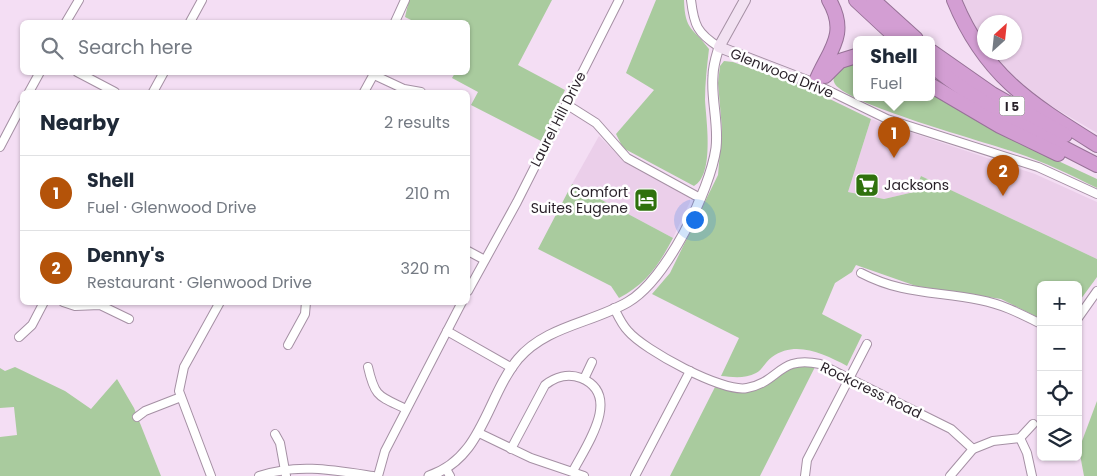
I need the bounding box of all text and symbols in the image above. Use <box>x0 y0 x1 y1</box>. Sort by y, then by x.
north arrow <box>977 15 1022 60</box>
search box <box>20 20 470 75</box>
icon: search <box>38 34 66 62</box>
text: Search here <box>78 34 192 61</box>
popup <box>853 36 935 101</box>
street label: Glenwood Drive <box>727 43 837 103</box>
text: Shell <box>870 43 918 70</box>
street label: Laurel Hill Drive <box>525 68 591 170</box>
text: Fuel <box>870 72 902 95</box>
road number: I 5 <box>1000 96 1024 115</box>
text: Nearby <box>40 108 120 137</box>
text: 2 results <box>384 111 450 134</box>
pin: 1 <box>878 117 910 158</box>
pin: 2 <box>987 155 1019 196</box>
text: Shell <box>87 167 134 194</box>
supermarket icon: Jacksons <box>854 172 880 198</box>
place label: Jacksons <box>884 175 949 195</box>
text: 1 <box>53 182 59 205</box>
text: 210 m <box>405 182 450 205</box>
place label: Comfort Suites Eugene <box>531 182 628 218</box>
hotel icon: Comfort Suites Eugene <box>633 187 659 213</box>
text: Fuel · Glenwood Drive <box>87 196 256 219</box>
your location <box>682 207 708 233</box>
text: Denny's <box>87 242 165 269</box>
text: 2 <box>51 257 61 280</box>
text: 320 m <box>401 257 450 280</box>
text: Restaurant · Glenwood Drive <box>87 271 312 294</box>
map controls <box>1037 281 1082 461</box>
button: + <box>1037 281 1082 326</box>
button: − <box>1037 326 1082 371</box>
street label: Rockcress Road <box>817 357 925 423</box>
button: locate <box>1037 371 1082 416</box>
button: layers <box>1037 416 1082 461</box>

